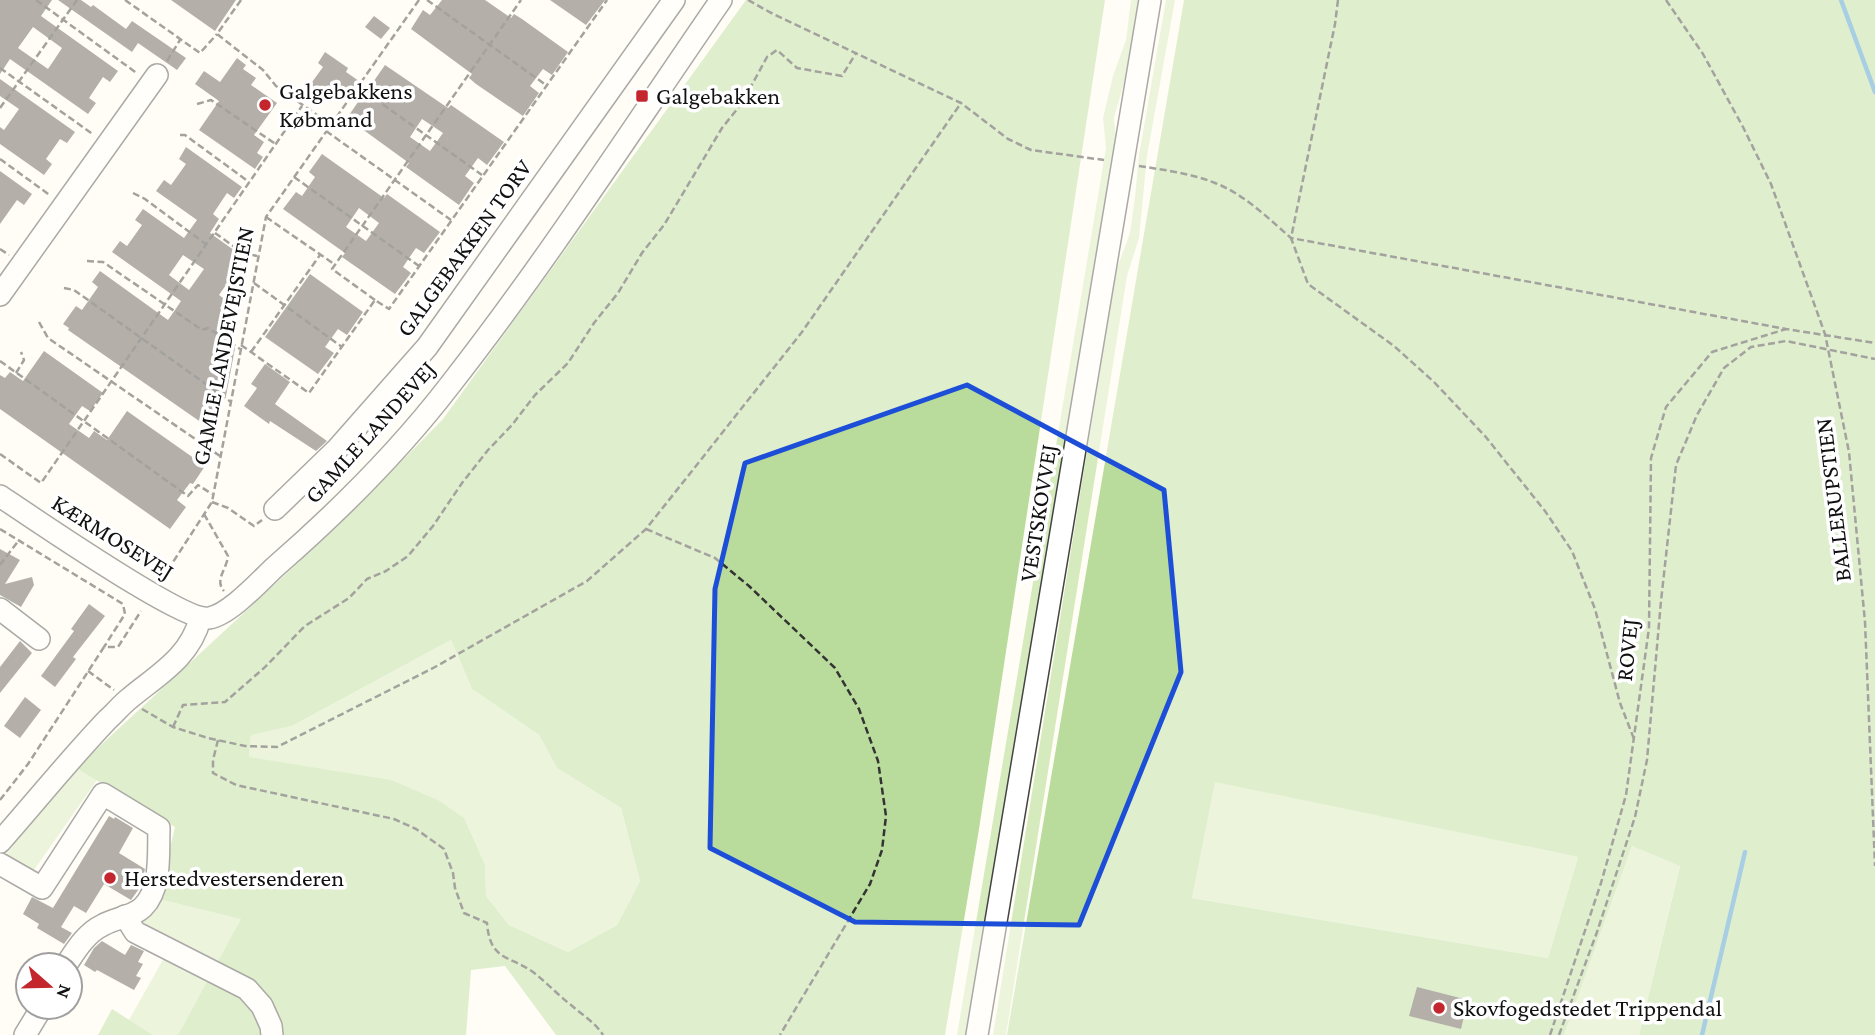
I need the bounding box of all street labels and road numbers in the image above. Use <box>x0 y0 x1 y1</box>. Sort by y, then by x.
street label: GALGEBAKKEN TORV <box>390 154 537 341</box>
street label: GAMLE LANDEVEJSTIEN <box>186 224 259 468</box>
street label: GAMLE LANDEVEJ <box>299 355 441 508</box>
street label: BALLERUPSTIEN <box>1809 417 1856 583</box>
street label: VESTSKOVVEJ <box>1013 442 1062 584</box>
street label: KÆRMOSEVEJ <box>47 488 179 585</box>
street label: ROVEJ <box>1610 617 1643 683</box>

